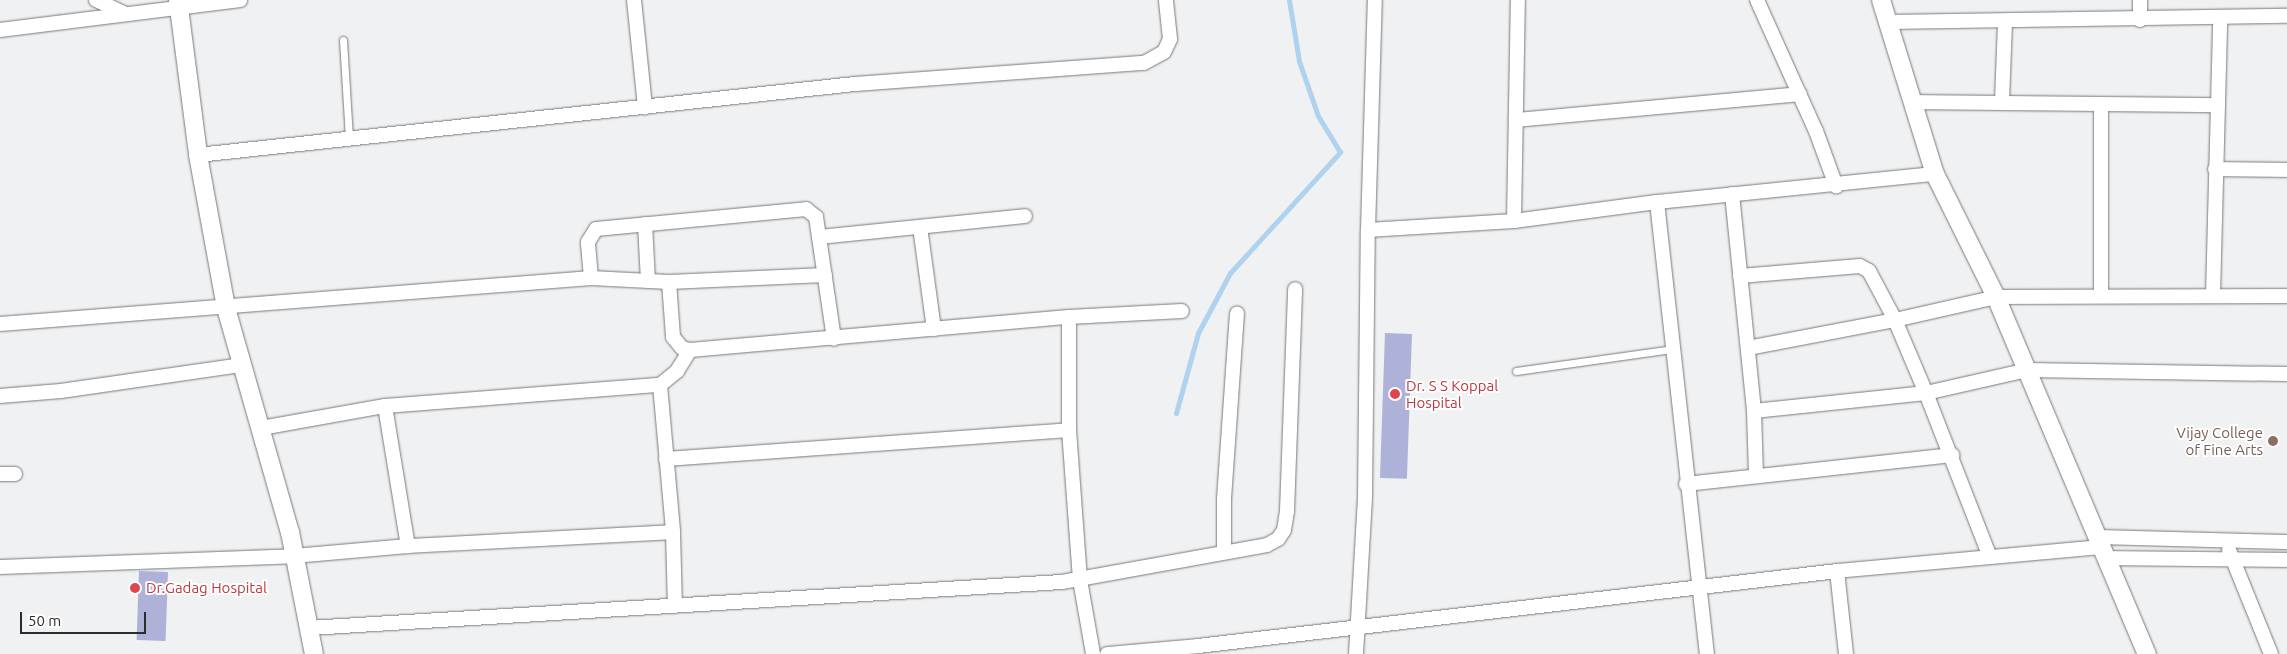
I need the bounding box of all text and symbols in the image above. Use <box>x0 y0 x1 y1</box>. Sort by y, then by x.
place label: Dr. S S Koppal Hospital <box>1406 376 1498 411</box>
marker: Dr. S S Koppal Hospital <box>1388 387 1402 401</box>
place label: Vijay College of Fine Arts <box>2176 423 2263 458</box>
marker: Vijay College of Fine Arts <box>2267 435 2279 447</box>
place label: Dr.Gadag Hospital <box>146 579 267 597</box>
marker: Dr.Gadag Hospital <box>128 581 142 595</box>
scale bar <box>22 602 149 634</box>
text: 50 m <box>28 612 61 629</box>

